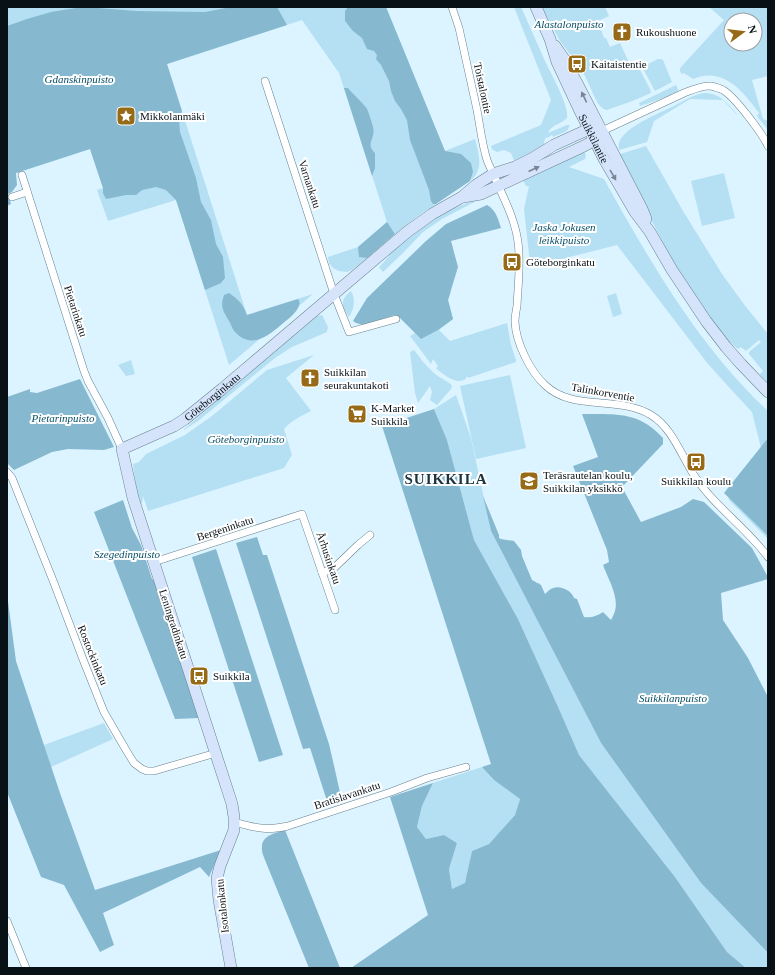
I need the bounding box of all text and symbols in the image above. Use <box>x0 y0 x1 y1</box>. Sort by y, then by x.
north arrow <box>723 12 763 52</box>
park label: Alastalonpuisto <box>533 18 604 30</box>
church icon: Rukoushuone <box>611 21 633 43</box>
text: N <box>746 24 759 35</box>
place label: Rukoushuone <box>636 26 697 38</box>
bus stop icon: Kaitaistentie <box>566 53 588 75</box>
place label: Kaitaistentie <box>591 58 647 70</box>
street label: Toistalontie <box>472 61 494 115</box>
park label: Gdanskinpuisto <box>44 73 114 85</box>
one-way arrow <box>581 91 588 102</box>
place icon: Mikkolanmäki <box>115 105 137 127</box>
place label: Mikkolanmäki <box>140 110 205 122</box>
street label: Suikkilantie <box>577 112 611 165</box>
street label: Varnankatu <box>297 158 324 210</box>
one-way arrow <box>528 166 540 172</box>
one-way arrow <box>610 169 617 180</box>
park label: Jaska Jokusen leikkipuisto <box>532 221 596 246</box>
bus stop icon: Göteborginkatu <box>501 251 523 273</box>
place label: Göteborginkatu <box>526 256 595 268</box>
street label: Pietarinkatu <box>62 284 90 339</box>
place label: Suikkilan seurakuntakoti <box>324 366 389 391</box>
church icon: Suikkilan seurakuntakoti <box>299 367 321 389</box>
street label: Göteborginkatu <box>182 370 243 423</box>
street label: Talinkorventie <box>570 381 636 403</box>
place label: K-Market Suikkila <box>371 402 414 427</box>
supermarket icon: K-Market Suikkila <box>346 403 368 425</box>
park label: Pietarinpuisto <box>31 412 95 424</box>
park label: Göteborginpuisto <box>207 433 285 445</box>
bus stop icon: Suikkilan koulu <box>685 451 707 473</box>
place label: Teräsrautelan koulu, Suikkilan yksikkö <box>543 469 633 494</box>
school or university icon: Teräsrautelan koulu, Suikkilan yksikkö <box>518 470 540 492</box>
district label: SUIKKILA <box>404 471 488 487</box>
place label: Suikkilan koulu <box>661 475 731 487</box>
street label: Bergeninkatu <box>195 513 255 543</box>
street label: Århusinkatu <box>314 530 344 586</box>
park label: Szegedinpuisto <box>94 548 160 560</box>
street label: Leningradinkatu <box>157 588 191 661</box>
street label: Rostockinkatu <box>76 623 111 687</box>
bus stop icon: Suikkila <box>188 665 210 687</box>
place label: Suikkila <box>213 670 250 682</box>
park label: Suikkilanpuisto <box>639 692 707 704</box>
street label: Bratislavankatu <box>312 778 382 811</box>
street label: Isotalonkatu <box>213 878 231 934</box>

